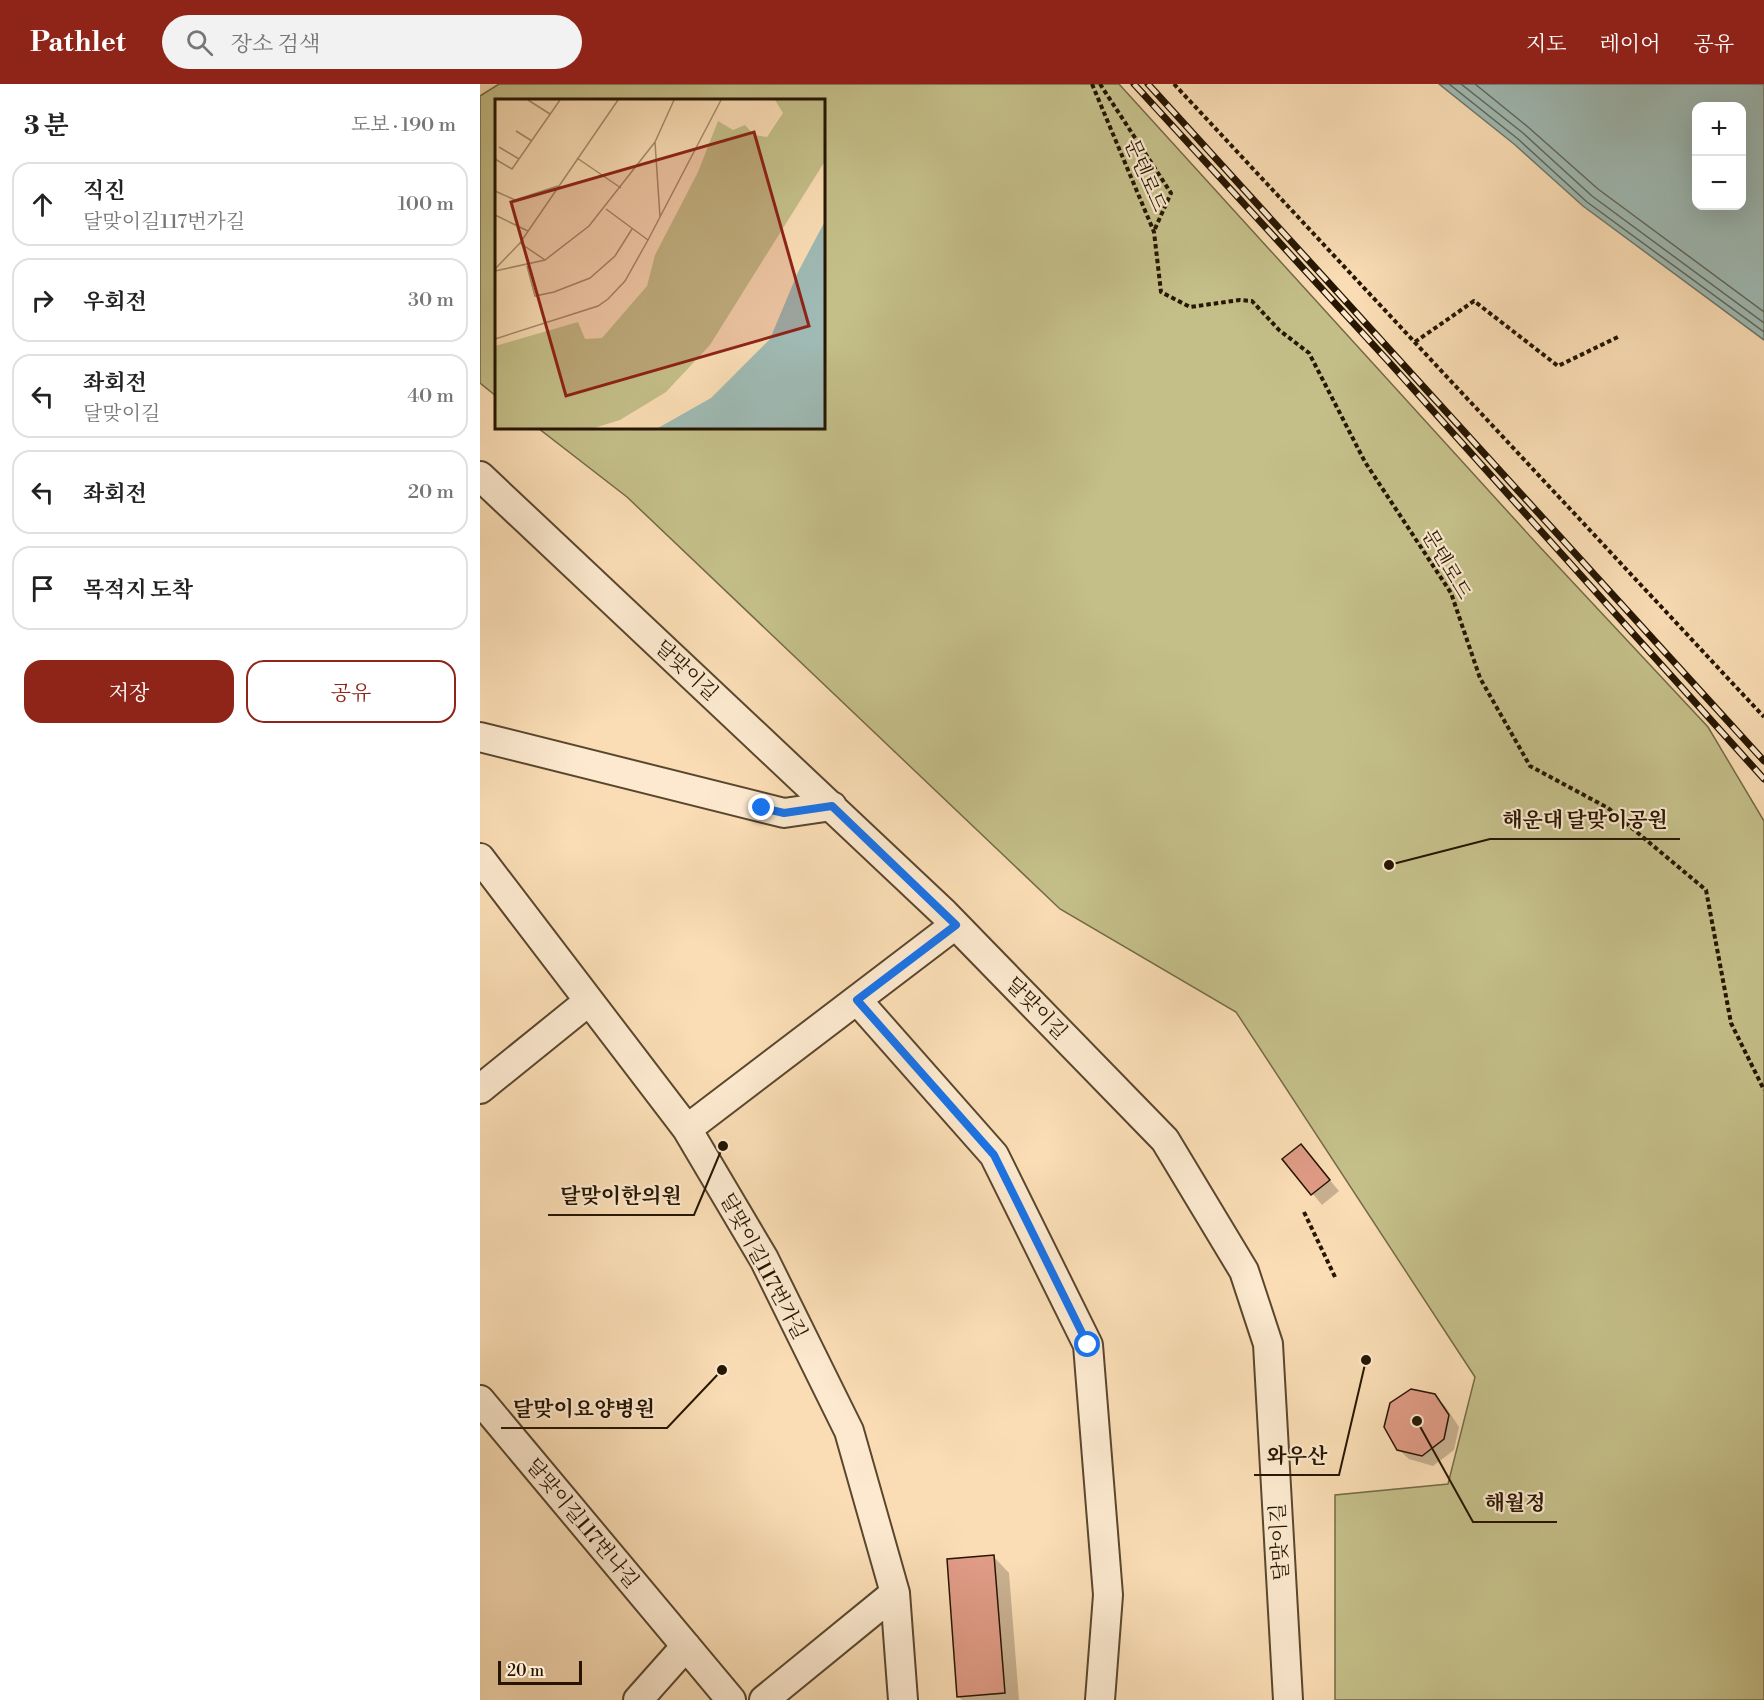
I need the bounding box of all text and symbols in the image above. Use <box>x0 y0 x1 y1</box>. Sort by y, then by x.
search box <box>162 15 582 69</box>
text: Pathlet <box>30 25 126 60</box>
icon: search <box>183 26 216 59</box>
text: 장소 검색 <box>231 31 320 58</box>
text: 지도 <box>1526 32 1567 58</box>
text: 레이어 <box>1600 32 1660 58</box>
text: 공유 <box>1693 32 1734 58</box>
inset map <box>495 99 825 429</box>
map controls <box>1692 102 1746 210</box>
button: + <box>1692 102 1746 156</box>
text: 3 분 <box>24 110 69 142</box>
text: 도보 · 190 m <box>351 113 456 138</box>
street label: 문텐로드 <box>1118 135 1171 216</box>
button: − <box>1692 156 1746 210</box>
text: 직진 <box>83 178 126 205</box>
icon: ahead <box>26 188 59 221</box>
text: 100 m <box>398 192 454 217</box>
text: 달맞이길117번가길 <box>83 210 245 235</box>
icon: right <box>26 284 59 317</box>
text: 30 m <box>408 288 454 313</box>
text: 우회전 <box>83 289 147 316</box>
text: 좌회전 <box>83 370 147 397</box>
icon: left <box>26 380 59 413</box>
text: 40 m <box>407 384 454 409</box>
text: 달맞이길 <box>83 402 160 427</box>
icon: left <box>26 476 59 509</box>
text: 20 m <box>408 480 454 505</box>
text: 좌회전 <box>83 481 147 508</box>
street label: 문텐로드 <box>1416 525 1476 604</box>
icon: arrive <box>26 572 59 605</box>
text: 목적지 도착 <box>83 577 193 604</box>
street label: 달맞이길 <box>649 636 723 707</box>
button: 저장 <box>24 660 234 723</box>
button: 공유 <box>246 660 456 723</box>
route end <box>748 794 774 820</box>
callout: 해운대 달맞이공원 <box>1490 800 1680 839</box>
text: 해운대 달맞이공원 <box>1502 808 1668 834</box>
street label: 달맞이길 <box>1000 973 1072 1046</box>
callout: 달맞이한의원 <box>548 1176 694 1215</box>
text: 달맞이한의원 <box>560 1184 682 1210</box>
street label: 달맞이길117번가길 <box>714 1189 812 1344</box>
route start <box>1074 1331 1100 1357</box>
callout: 달맞이요양병원 <box>501 1389 667 1428</box>
text: 달맞이요양병원 <box>513 1397 655 1423</box>
callout: 와우산 <box>1254 1436 1339 1475</box>
text: 와우산 <box>1267 1444 1328 1470</box>
street label: 달맞이길117번나길 <box>520 1454 644 1594</box>
callout: 해월정 <box>1473 1483 1557 1522</box>
text: 해월정 <box>1485 1491 1545 1517</box>
street label: 달맞이길 <box>1266 1503 1295 1581</box>
scale bar <box>498 1658 582 1686</box>
text: 20 m <box>507 1661 544 1681</box>

